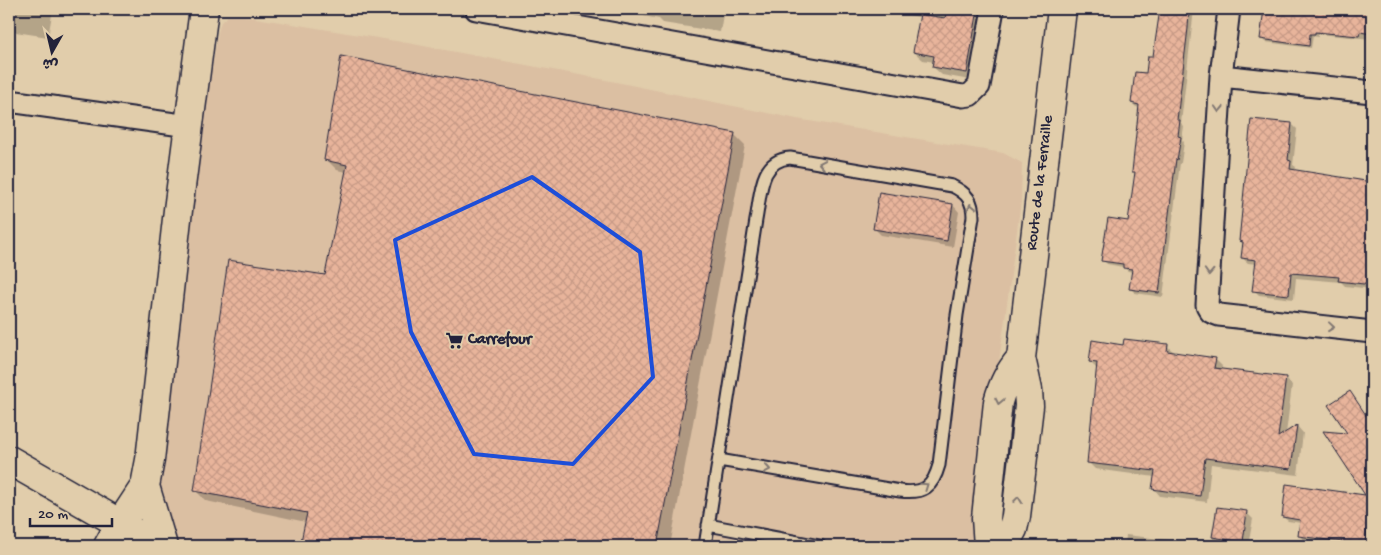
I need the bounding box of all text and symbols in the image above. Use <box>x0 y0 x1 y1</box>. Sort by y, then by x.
north arrow <box>28 28 78 78</box>
text: ش <box>42 53 59 72</box>
one-way arrow <box>1213 106 1224 114</box>
street label: Route de la Ferraille <box>1023 114 1059 252</box>
one-way arrow <box>818 159 826 169</box>
one-way arrow <box>966 203 977 212</box>
one-way arrow <box>1204 268 1215 276</box>
one-way arrow <box>1327 321 1335 332</box>
supermarket icon: Carrefour <box>444 330 464 350</box>
place label: Carrefour <box>467 330 534 350</box>
one-way arrow <box>995 396 1005 405</box>
one-way arrow <box>763 463 772 473</box>
one-way arrow <box>920 483 929 492</box>
scale bar <box>30 495 112 527</box>
one-way arrow <box>1012 496 1022 505</box>
text: 20 m <box>38 506 68 524</box>

